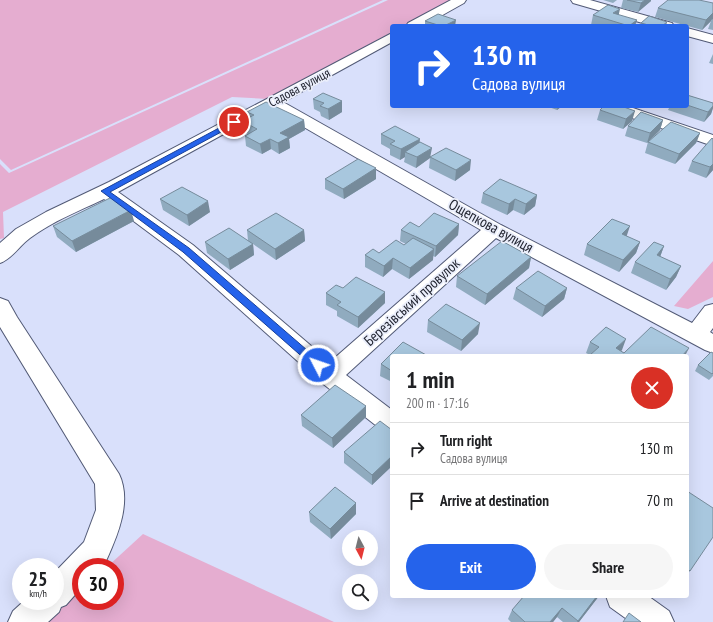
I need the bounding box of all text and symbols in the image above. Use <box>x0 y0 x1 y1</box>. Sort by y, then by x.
text: 130 m <box>472 36 536 73</box>
icon: right <box>406 40 458 92</box>
street label: Садова вулиця <box>265 64 333 111</box>
text: Садова вулиця <box>472 72 565 95</box>
pin <box>217 105 251 139</box>
icon: arrive <box>223 111 245 133</box>
street label: Ощепкова вулиця <box>446 194 537 257</box>
street label: Березівський провулок <box>360 253 464 350</box>
position arrow <box>297 344 339 386</box>
text: 1 min <box>406 364 454 395</box>
button: close <box>631 367 673 409</box>
text: 200 m · 17:16 <box>406 395 469 412</box>
text: Turn right <box>440 431 492 450</box>
icon: right <box>406 438 428 460</box>
text: 130 m <box>640 439 673 458</box>
text: Садова вулиця <box>440 450 507 467</box>
icon: arrive <box>406 490 428 512</box>
text: Arrive at destination <box>440 491 549 510</box>
text: 70 m <box>647 491 673 510</box>
north arrow <box>342 530 378 566</box>
map controls <box>342 530 378 610</box>
button: Exit <box>406 544 536 590</box>
button: Share <box>544 544 673 590</box>
speed limit sign: 30 <box>72 558 124 610</box>
text: 25 <box>28 566 48 592</box>
button: search <box>342 574 378 610</box>
text: km/h <box>29 587 47 600</box>

